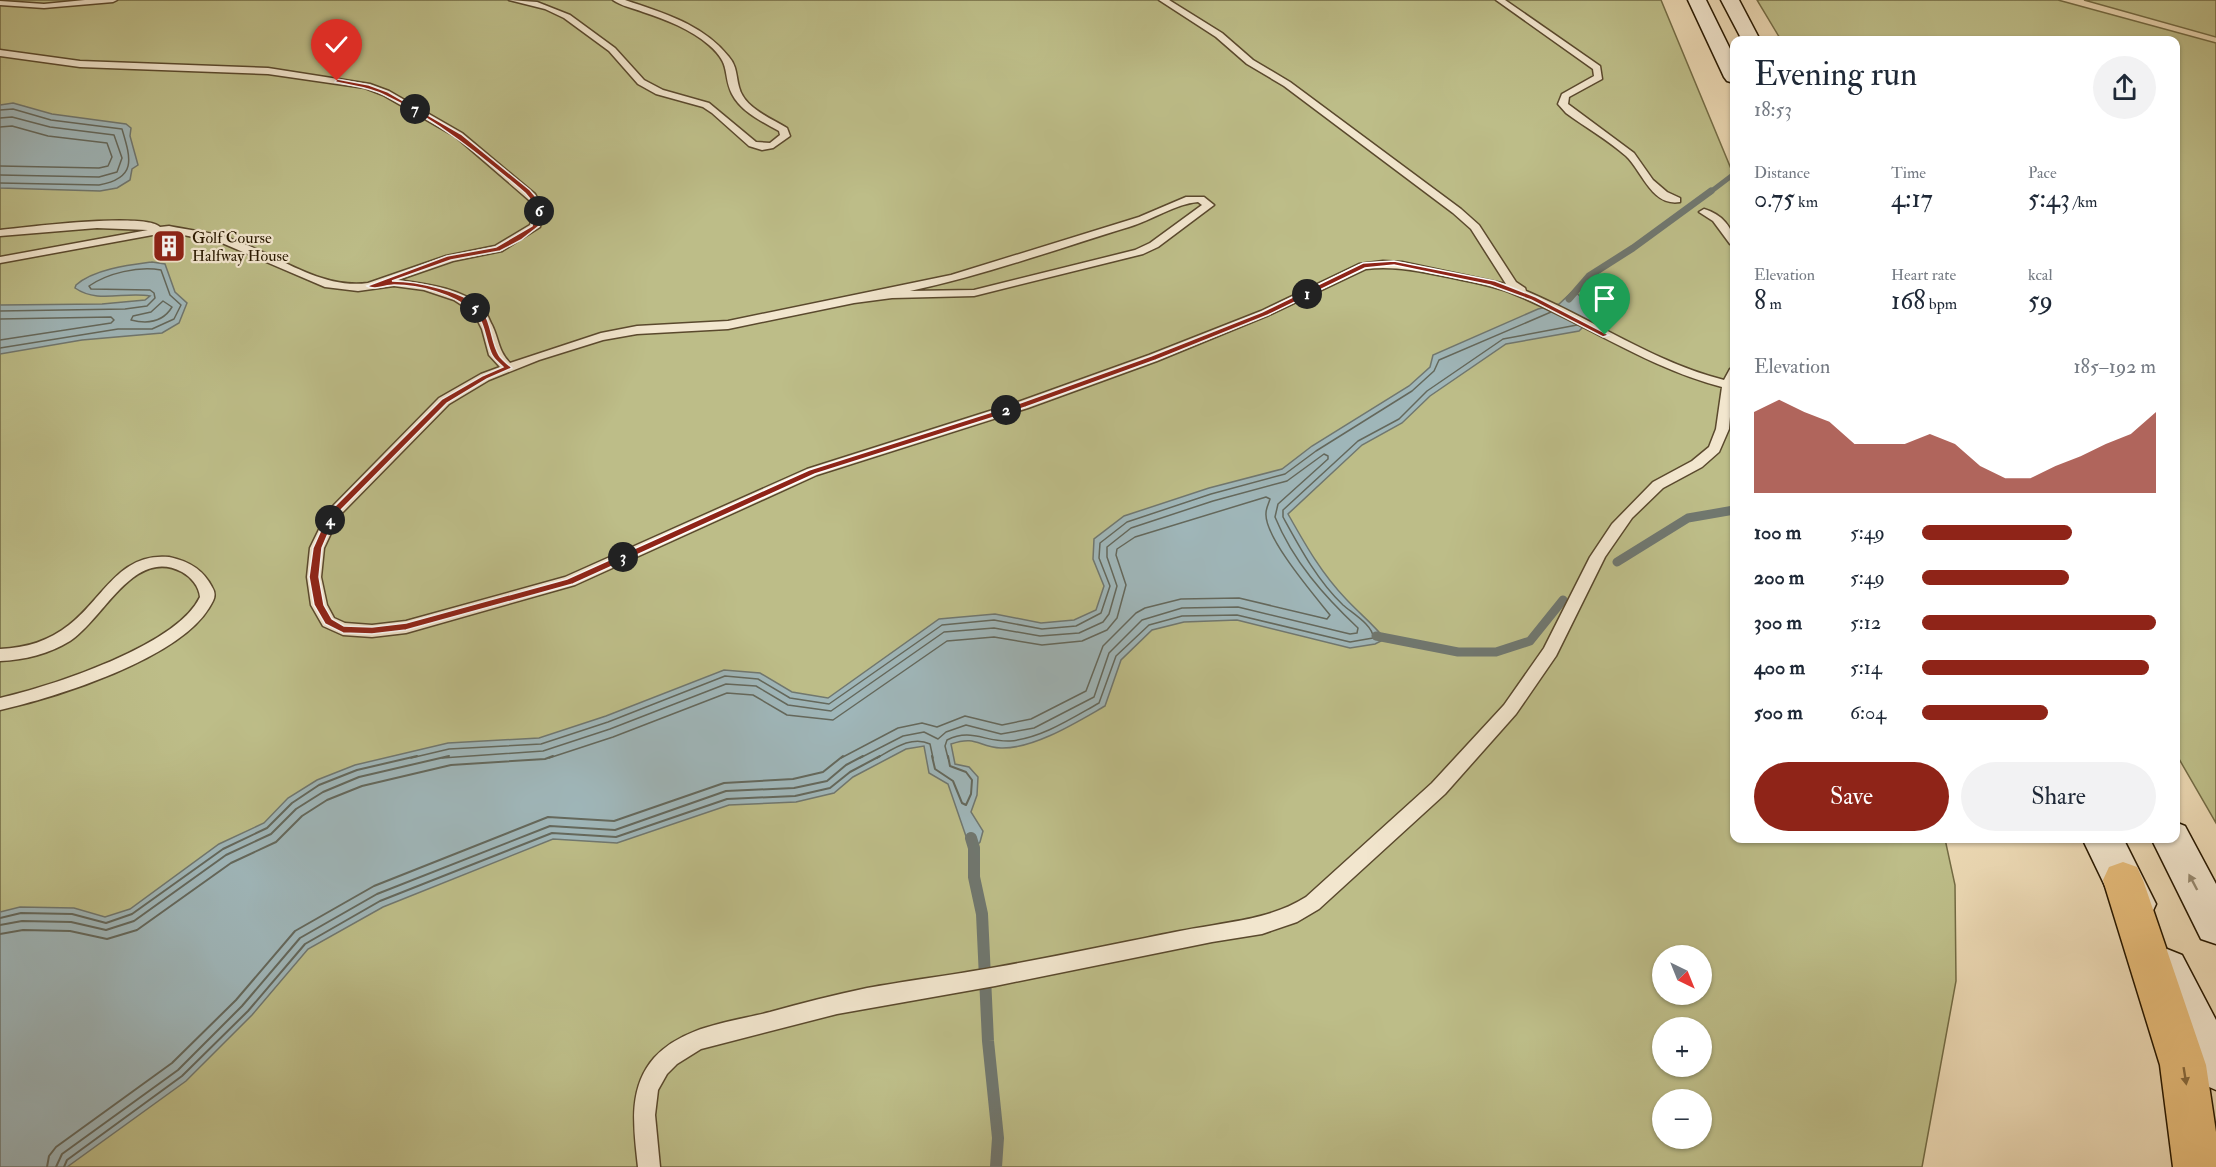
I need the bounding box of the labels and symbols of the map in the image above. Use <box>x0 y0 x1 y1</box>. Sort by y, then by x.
pin <box>311 19 362 81</box>
pin: 7 <box>400 94 430 124</box>
pin: 6 <box>524 196 554 226</box>
building icon: Golf Course Halfway House <box>151 228 187 264</box>
place label: Golf Course Halfway House <box>192 228 289 266</box>
pin <box>1579 273 1630 335</box>
pin: 1 <box>1292 279 1322 309</box>
pin: 5 <box>460 293 490 323</box>
pin: 2 <box>991 395 1021 425</box>
pin: 4 <box>315 505 345 535</box>
pin: 3 <box>608 542 638 572</box>
one-way arrow <box>2188 873 2198 890</box>
north arrow <box>1652 945 1712 1005</box>
one-way arrow <box>2180 1067 2189 1086</box>

